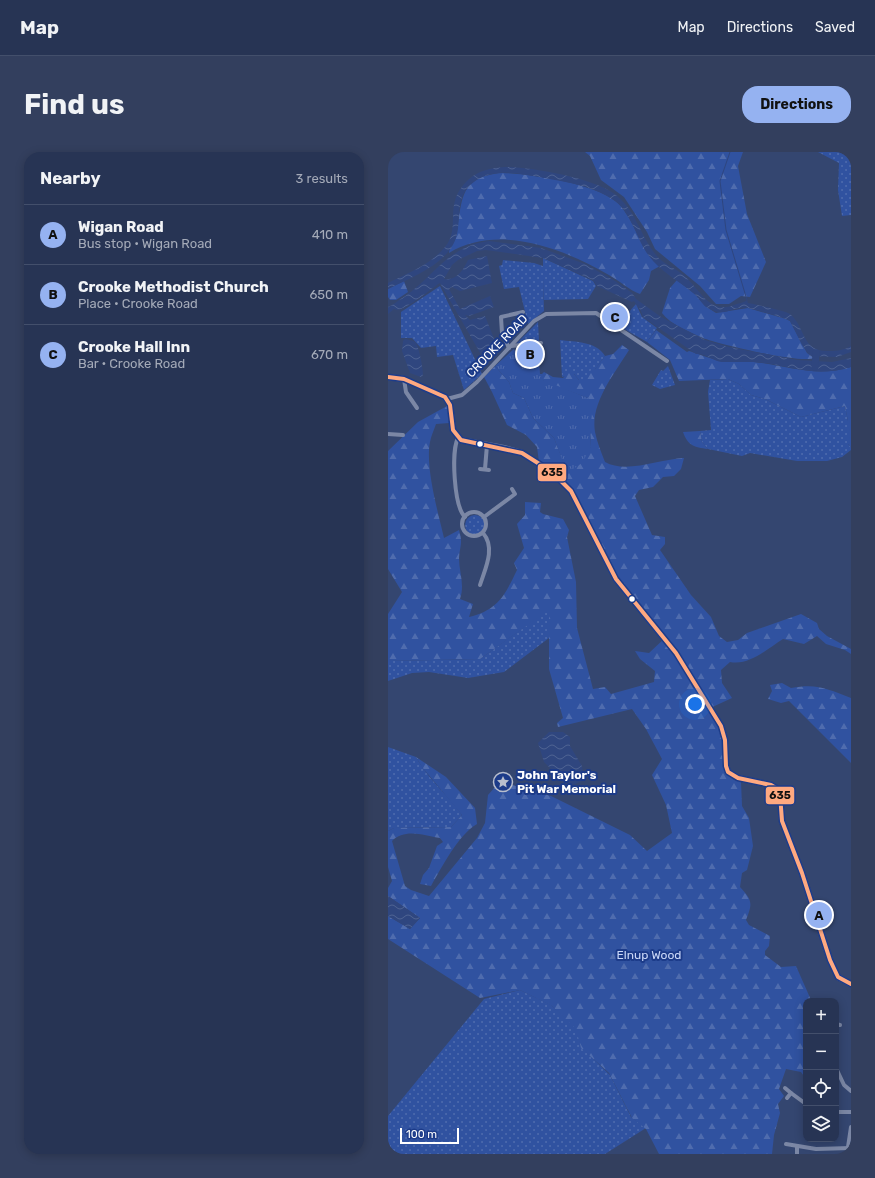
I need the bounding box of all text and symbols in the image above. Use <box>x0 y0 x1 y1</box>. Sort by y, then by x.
text: Map <box>20 16 59 39</box>
text: Map <box>678 19 705 36</box>
text: Directions <box>727 19 793 36</box>
text: Saved <box>815 19 855 36</box>
button: Directions <box>742 86 851 123</box>
text: Find us <box>24 88 124 121</box>
text: Nearby <box>40 168 101 188</box>
text: 3 results <box>296 171 348 186</box>
text: Wigan Road <box>78 218 164 236</box>
text: A <box>48 227 58 242</box>
text: 410 m <box>312 227 348 242</box>
text: Bus stop · Wigan Road <box>78 236 212 251</box>
text: Crooke Methodist Church <box>78 278 269 296</box>
text: B <box>48 287 58 302</box>
text: 650 m <box>309 287 348 302</box>
text: Place · Crooke Road <box>78 296 198 311</box>
pin: C <box>602 302 628 332</box>
street label: CROOKE ROAD <box>464 312 530 380</box>
text: Crooke Hall Inn <box>78 338 190 356</box>
pin: B <box>517 339 543 369</box>
text: C <box>48 347 58 362</box>
text: 670 m <box>311 347 348 362</box>
text: Bar · Crooke Road <box>78 356 185 371</box>
unlabelled marker <box>475 439 485 449</box>
line badge: 635 <box>537 463 567 482</box>
text: 635 <box>541 466 563 479</box>
unlabelled marker <box>627 594 637 604</box>
your location <box>685 694 705 714</box>
place label: John Taylor's Pit War Memorial <box>517 768 616 796</box>
place icon: John Taylor's Pit War Memorial <box>492 771 514 793</box>
line badge: 635 <box>765 786 795 805</box>
text: 635 <box>769 789 791 802</box>
pin: A <box>806 900 832 930</box>
park label: Elnup Wood <box>617 948 681 962</box>
map controls <box>803 998 839 1142</box>
button: + <box>803 998 839 1034</box>
button: − <box>803 1034 839 1070</box>
button: locate <box>803 1070 839 1106</box>
button: layers <box>803 1106 839 1142</box>
scale bar <box>400 1126 459 1145</box>
text: 100 m <box>406 1128 437 1141</box>

